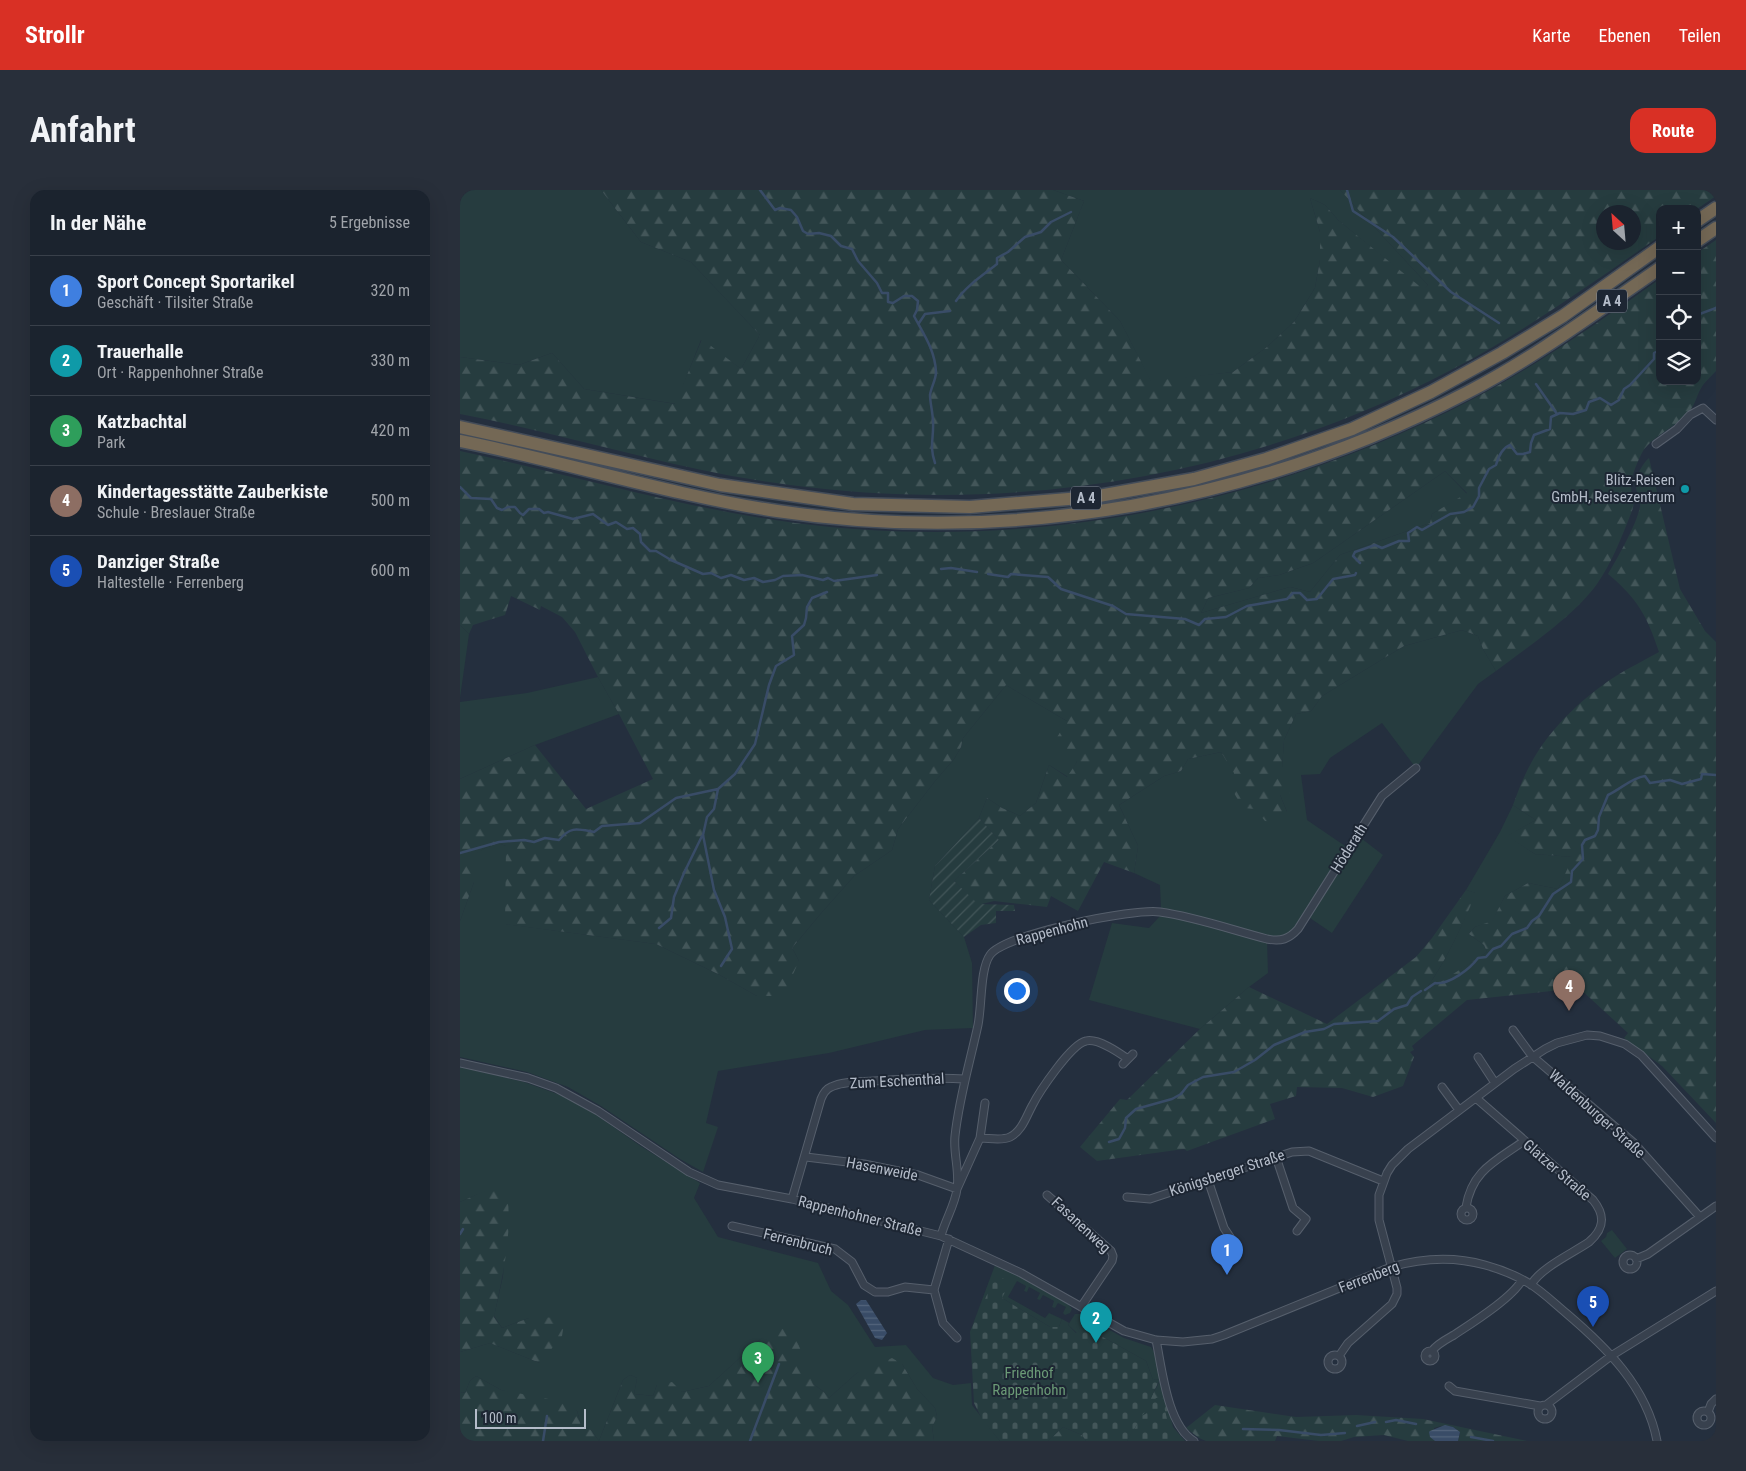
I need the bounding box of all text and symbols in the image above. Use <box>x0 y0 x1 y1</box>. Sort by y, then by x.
text: Strollr <box>25 21 85 49</box>
text: Karte <box>1532 25 1571 46</box>
text: Ebenen <box>1599 25 1651 46</box>
text: Teilen <box>1679 25 1721 46</box>
button: Route <box>1630 108 1716 153</box>
text: Anfahrt <box>30 110 136 151</box>
north arrow <box>1596 205 1641 250</box>
map controls <box>1656 205 1701 385</box>
button: + <box>1656 205 1701 250</box>
text: In der Nähe <box>50 211 146 235</box>
text: 5 Ergebnisse <box>329 213 410 232</box>
button: − <box>1656 250 1701 295</box>
text: Sport Concept Sportarikel <box>97 270 295 293</box>
text: 1 <box>62 281 70 300</box>
text: 320 m <box>371 281 410 300</box>
road number: A 4 <box>1597 290 1627 312</box>
text: Geschäft · Tilsiter Straße <box>97 293 253 312</box>
button: locate <box>1656 295 1701 340</box>
text: Trauerhalle <box>97 340 183 363</box>
button: layers <box>1656 340 1701 385</box>
text: 2 <box>62 351 70 370</box>
text: 330 m <box>371 351 410 370</box>
text: Ort · Rappenhohner Straße <box>97 363 263 382</box>
text: Katzbachtal <box>97 410 187 433</box>
text: 3 <box>62 421 70 440</box>
text: 420 m <box>371 421 410 440</box>
text: Park <box>97 433 126 452</box>
place label: Blitz-Reisen GmbH, Reisezentrum <box>1551 471 1675 506</box>
text: Kindertagesstätte Zauberkiste <box>97 480 328 503</box>
marker: Blitz-Reisen GmbH, Reisezentrum <box>1679 483 1691 495</box>
road number: A 4 <box>1071 486 1101 510</box>
text: 4 <box>62 491 70 510</box>
text: 500 m <box>371 491 410 510</box>
text: Schule · Breslauer Straße <box>97 503 255 522</box>
text: Danziger Straße <box>97 550 219 573</box>
text: 5 <box>62 561 70 580</box>
text: 600 m <box>371 561 410 580</box>
text: Haltestelle · Ferrenberg <box>97 573 244 592</box>
street label: Höderath <box>1327 820 1371 876</box>
street label: Rappenhohn <box>1014 913 1090 949</box>
pin: 4 <box>1553 970 1585 1011</box>
your location <box>1004 978 1030 1004</box>
street label: Waldenburger Straße <box>1545 1066 1649 1162</box>
street label: Zum Eschenthal <box>849 1070 945 1092</box>
street label: Glatzer Straße <box>1519 1136 1595 1204</box>
street label: Königsberger Straße <box>1167 1146 1287 1200</box>
street label: Hasenweide <box>845 1153 919 1185</box>
street label: Rappenhohner Straße <box>796 1192 924 1240</box>
street label: Fasanenweg <box>1048 1193 1114 1257</box>
street label: Ferrenbruch <box>761 1225 835 1259</box>
pin: 1 <box>1211 1234 1243 1275</box>
street label: Ferrenberg <box>1336 1257 1402 1297</box>
pin: 5 <box>1577 1286 1609 1327</box>
pin: 2 <box>1080 1302 1112 1343</box>
pin: 3 <box>742 1342 774 1383</box>
park label: Friedhof Rappenhohn <box>992 1364 1066 1399</box>
scale bar <box>475 1406 586 1429</box>
text: 100 m <box>482 1410 517 1426</box>

